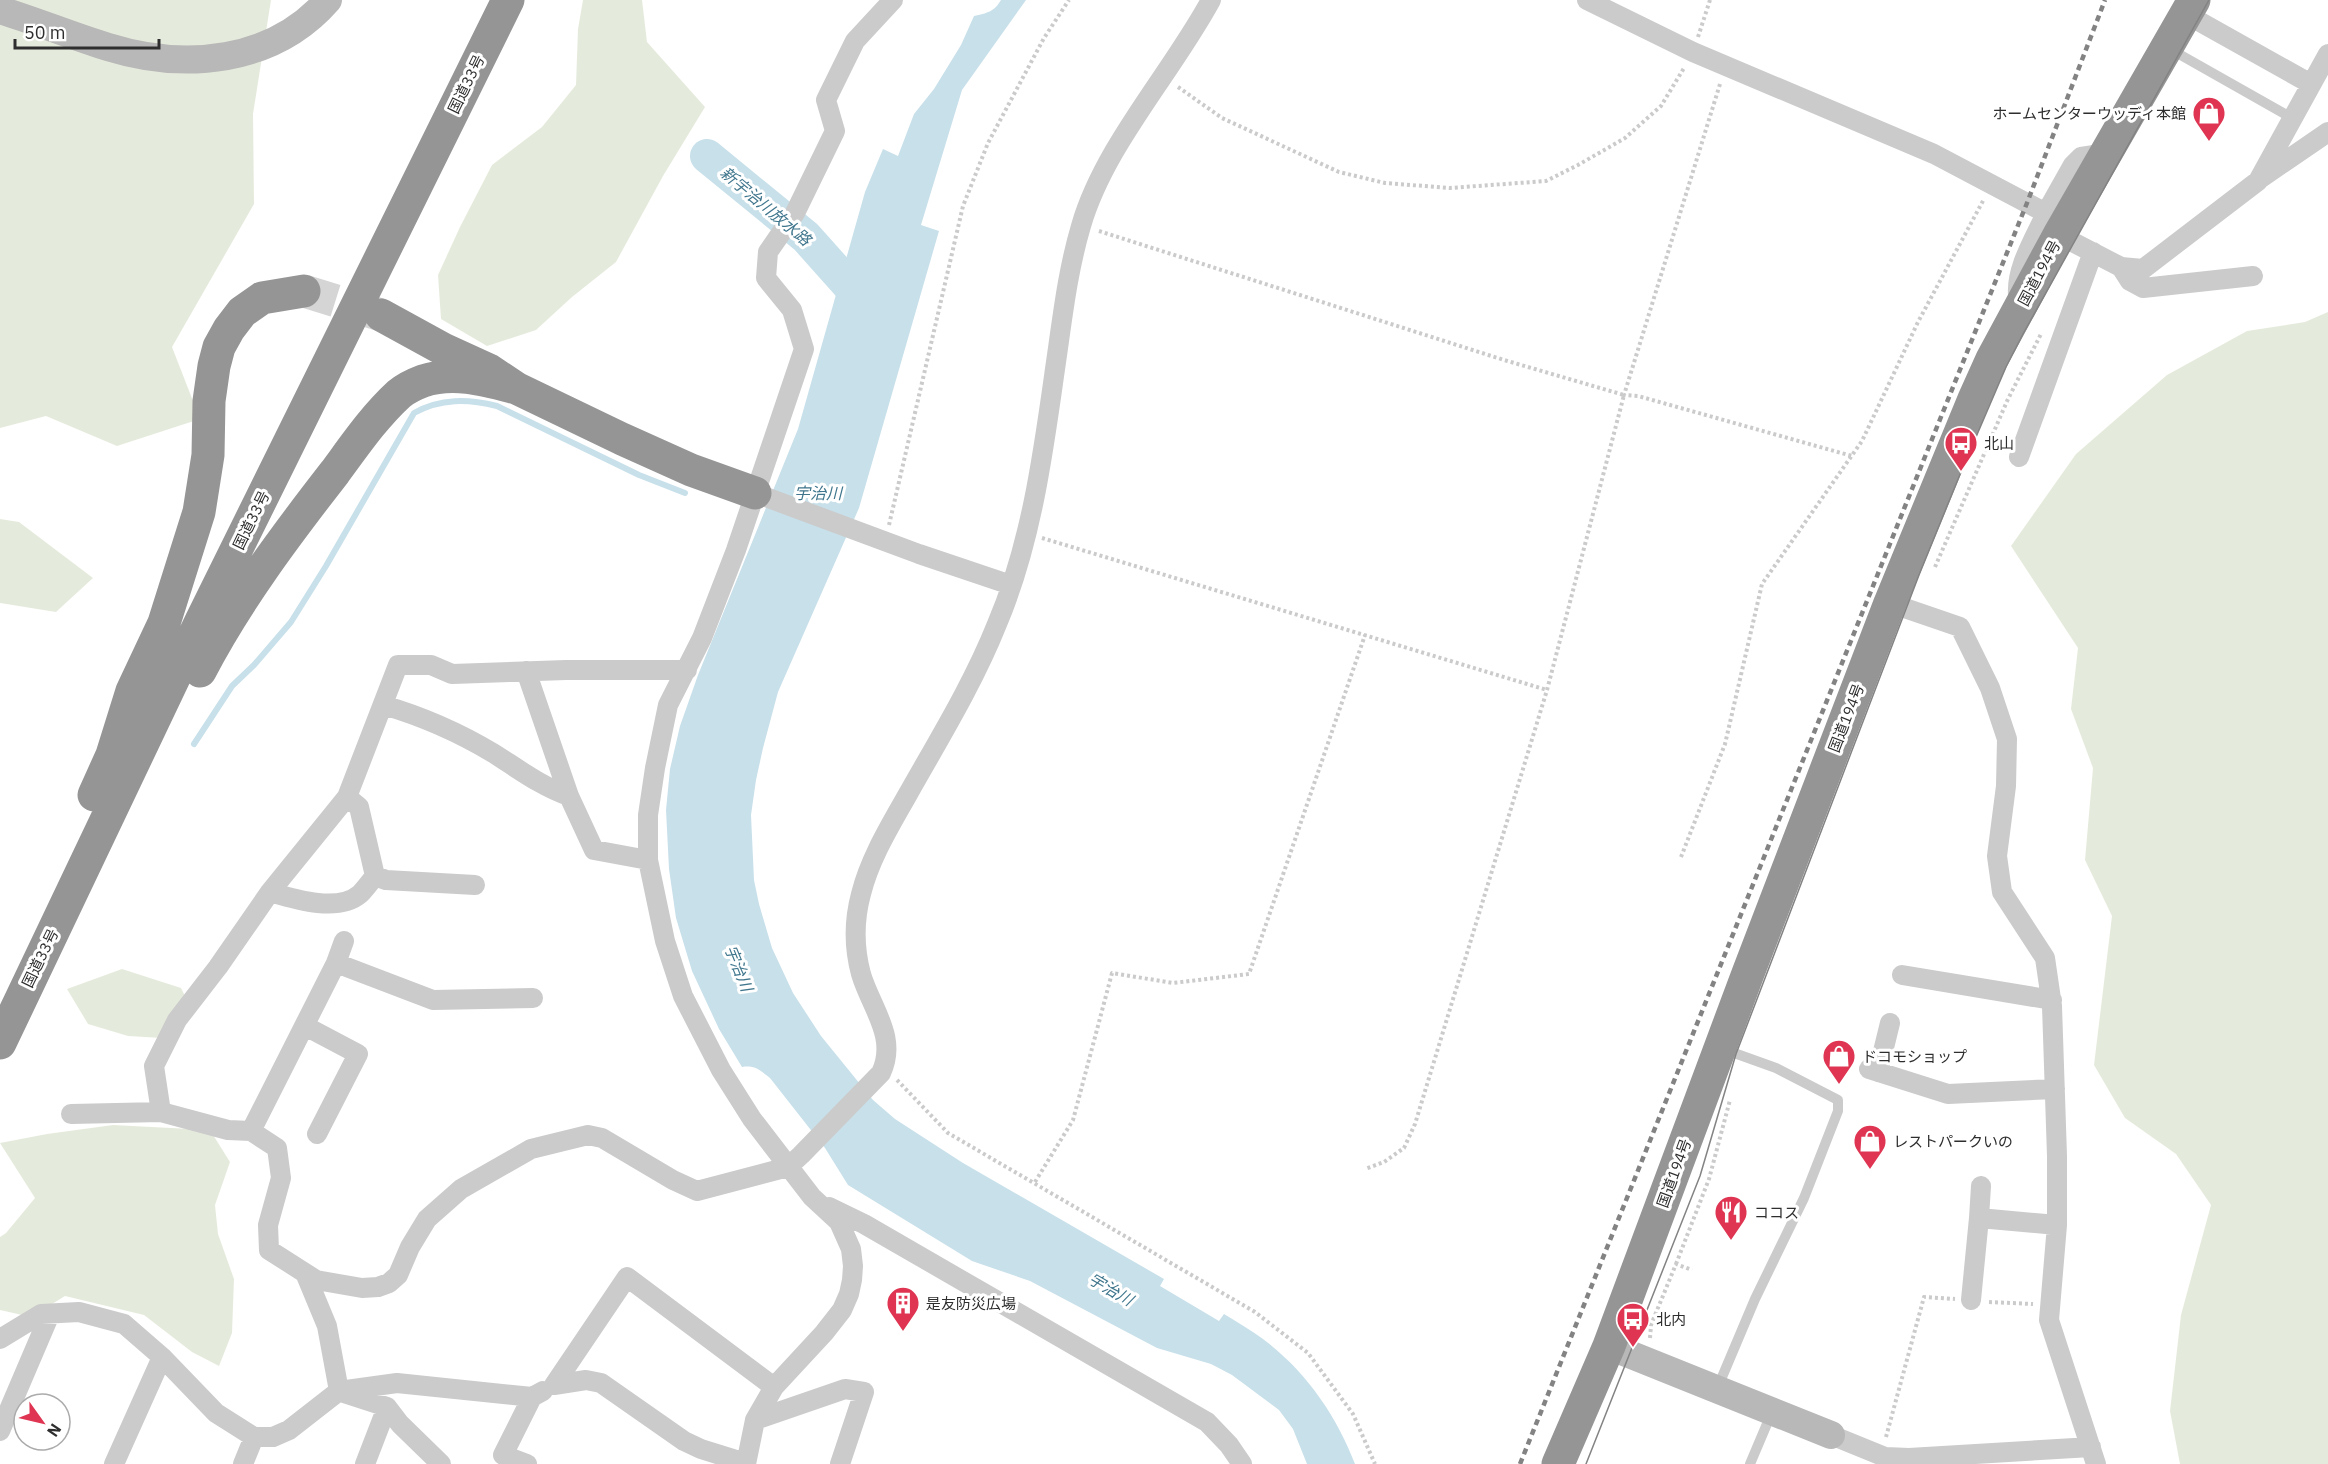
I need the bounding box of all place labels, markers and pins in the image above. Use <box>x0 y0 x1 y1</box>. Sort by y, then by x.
shop icon: ホームセンターウッディ本館 <box>2191 95 2227 142</box>
place label: ホームセンターウッディ本館 <box>1992 104 2186 123</box>
bus stop icon: 北山 <box>1943 425 1979 472</box>
place label: 北山 <box>1984 434 2014 453</box>
shop icon: ドコモショップ <box>1821 1038 1857 1085</box>
place label: ドコモショップ <box>1862 1047 1967 1066</box>
shop icon: レストパークいの <box>1852 1123 1888 1170</box>
place label: レストパークいの <box>1893 1132 2013 1151</box>
restaurant icon: ココス <box>1713 1194 1749 1241</box>
place label: ココス <box>1754 1203 1799 1222</box>
building icon: 是友防災広場 <box>885 1285 921 1332</box>
place label: 是友防災広場 <box>926 1294 1016 1313</box>
bus stop icon: 北内 <box>1615 1301 1651 1348</box>
place label: 北内 <box>1656 1310 1686 1329</box>

